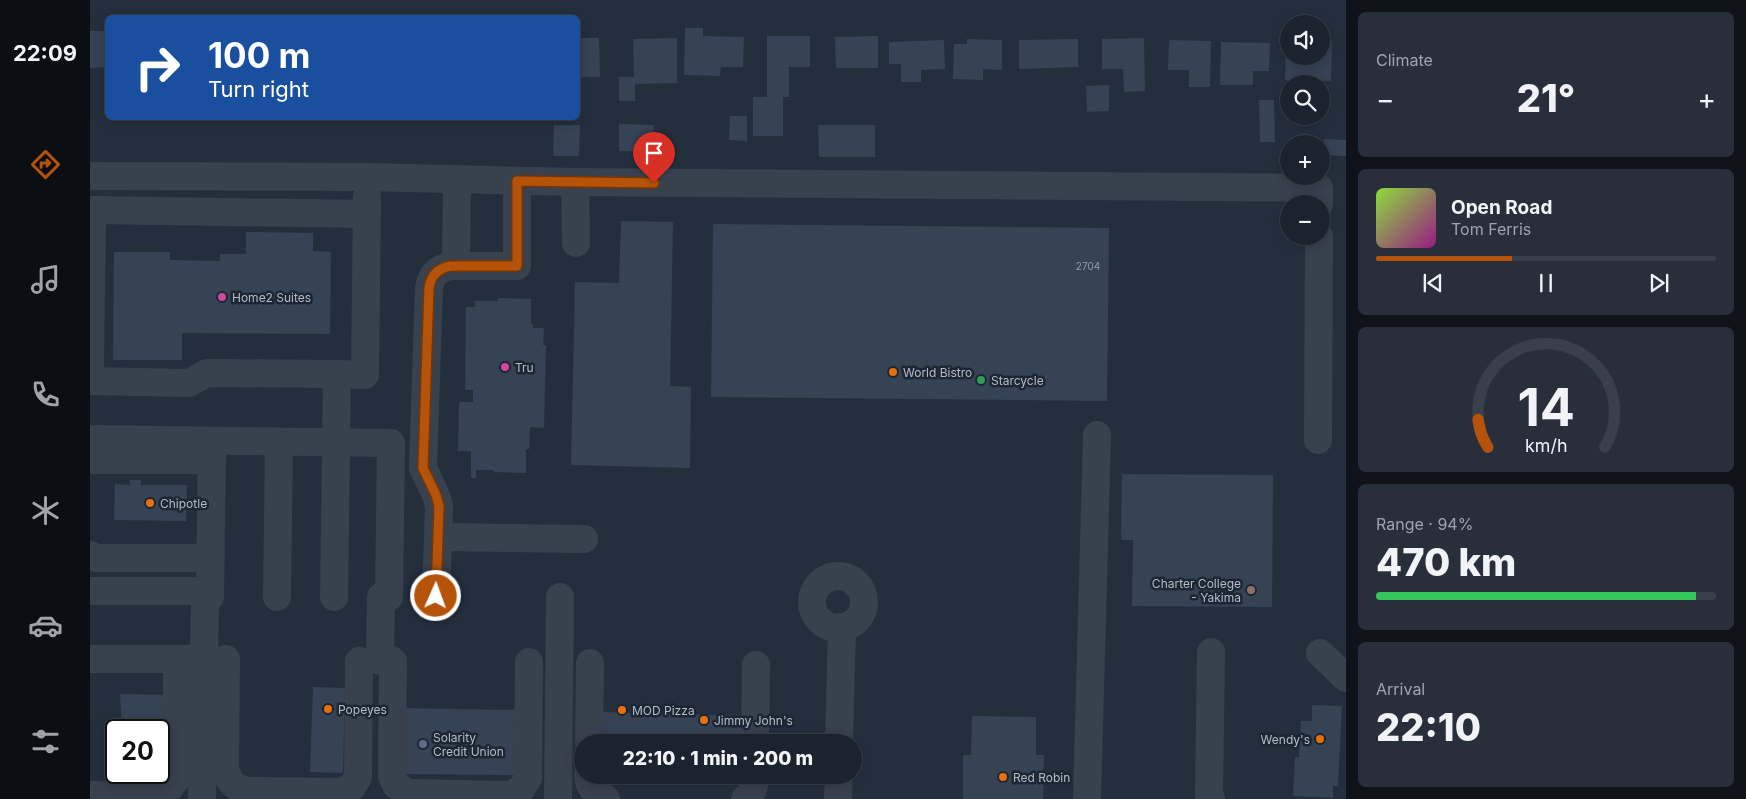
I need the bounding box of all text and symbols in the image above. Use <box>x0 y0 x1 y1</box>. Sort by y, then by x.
map controls <box>1280 15 1330 245</box>
button: sound <box>1280 15 1330 65</box>
text: 100 m <box>208 34 311 76</box>
icon: right <box>125 35 190 100</box>
text: 22:09 <box>13 40 77 66</box>
text: Climate <box>1376 50 1433 70</box>
button: search <box>1280 75 1330 125</box>
text: 21° <box>1517 75 1575 121</box>
text: Turn right <box>208 76 309 102</box>
text: − <box>1376 82 1395 116</box>
text: + <box>1697 82 1716 116</box>
pin <box>633 132 675 183</box>
button: + <box>1280 135 1330 185</box>
icon: arrive <box>640 139 668 167</box>
icon: directions <box>28 147 63 182</box>
button: − <box>1280 195 1330 245</box>
text: Open Road <box>1451 196 1552 219</box>
text: Tom Ferris <box>1451 219 1531 239</box>
house number: 2704 <box>1076 260 1100 272</box>
icon: music <box>28 262 63 297</box>
icon: previous <box>1419 269 1447 297</box>
icon: pause <box>1532 269 1560 297</box>
icon: next <box>1645 269 1673 297</box>
place label: Home2 Suites <box>232 290 311 305</box>
marker: Home2 Suites <box>216 291 228 303</box>
place label: Tru <box>515 360 534 375</box>
marker: Tru <box>499 361 511 373</box>
place label: World Bistro <box>903 365 972 380</box>
marker: World Bistro <box>887 366 899 378</box>
place label: Starcycle <box>991 373 1044 388</box>
marker: Starcycle <box>975 374 987 386</box>
text: 14 <box>1517 376 1575 439</box>
icon: phone <box>28 377 63 412</box>
text: km/h <box>1525 435 1567 456</box>
icon: climate <box>28 493 63 528</box>
place label: Chipotle <box>160 496 207 511</box>
marker: Chipotle <box>144 497 156 509</box>
text: Range · 94% <box>1376 514 1473 534</box>
text: 470 km <box>1376 539 1516 585</box>
position arrow <box>409 569 461 621</box>
place label: Charter College - Yakima <box>1152 576 1241 605</box>
marker: Charter College - Yakima <box>1245 584 1257 596</box>
icon: car <box>28 608 63 643</box>
text: Arrival <box>1376 679 1425 699</box>
place label: Popeyes <box>338 702 387 717</box>
marker: Popeyes <box>322 703 334 715</box>
place label: MOD Pizza <box>632 703 695 718</box>
marker: MOD Pizza <box>616 704 628 716</box>
text: 22:10 <box>1376 704 1481 750</box>
place label: Jimmy John's <box>714 713 793 728</box>
marker: Jimmy John's <box>698 714 710 726</box>
speed limit sign: 20 <box>105 719 170 784</box>
icon: filters <box>28 724 63 759</box>
place label: Solarity Credit Union <box>433 730 504 759</box>
place label: Wendy's <box>1261 732 1310 747</box>
marker: Wendy's <box>1314 733 1326 745</box>
marker: Solarity Credit Union <box>417 738 429 750</box>
text: 22:10 · 1 min · 200 m <box>623 747 813 770</box>
place label: Red Robin <box>1013 770 1070 785</box>
marker: Red Robin <box>997 771 1009 783</box>

